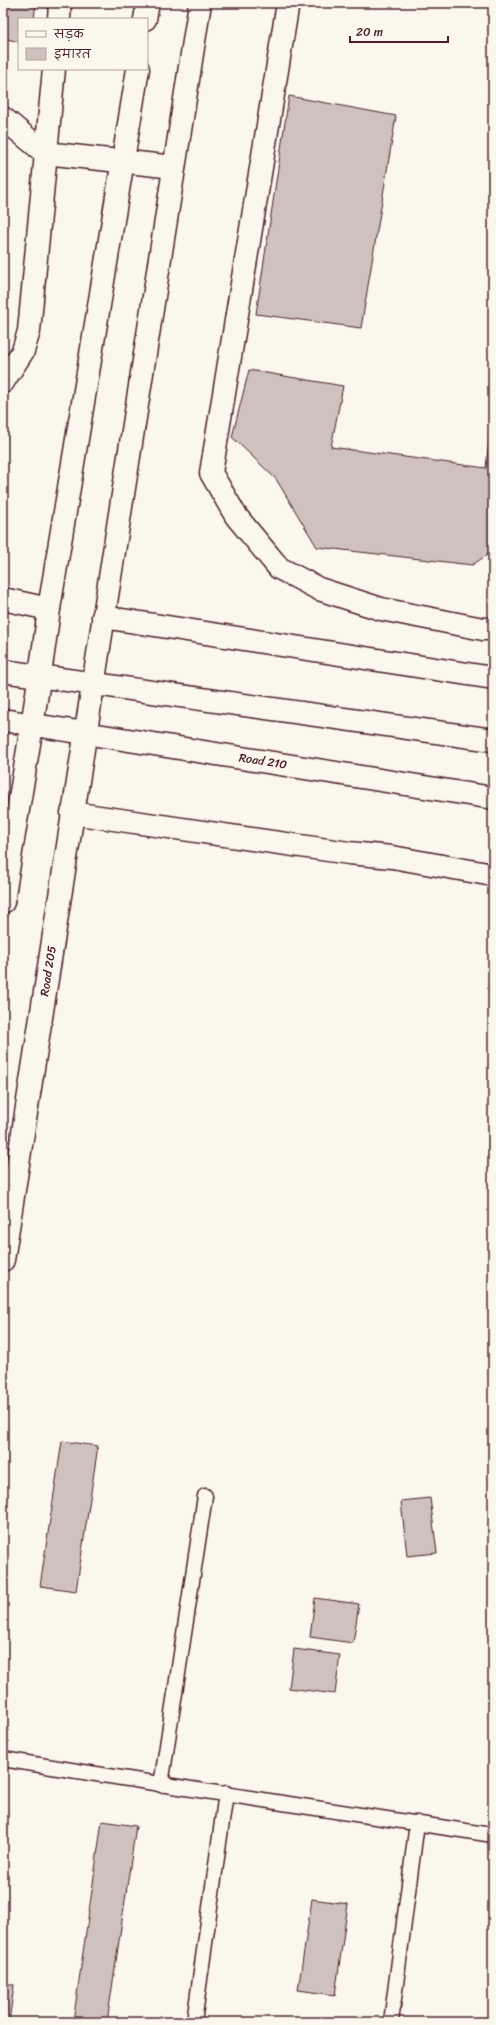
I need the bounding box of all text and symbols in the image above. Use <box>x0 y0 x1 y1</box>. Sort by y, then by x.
legend <box>18 18 148 70</box>
scale bar <box>350 18 448 44</box>
text: 20 m <box>356 21 383 43</box>
text: सड़क <box>53 23 85 45</box>
text: इमारत <box>54 43 92 65</box>
street label: Road 210 <box>237 746 289 776</box>
street label: Road 205 <box>33 944 63 998</box>

